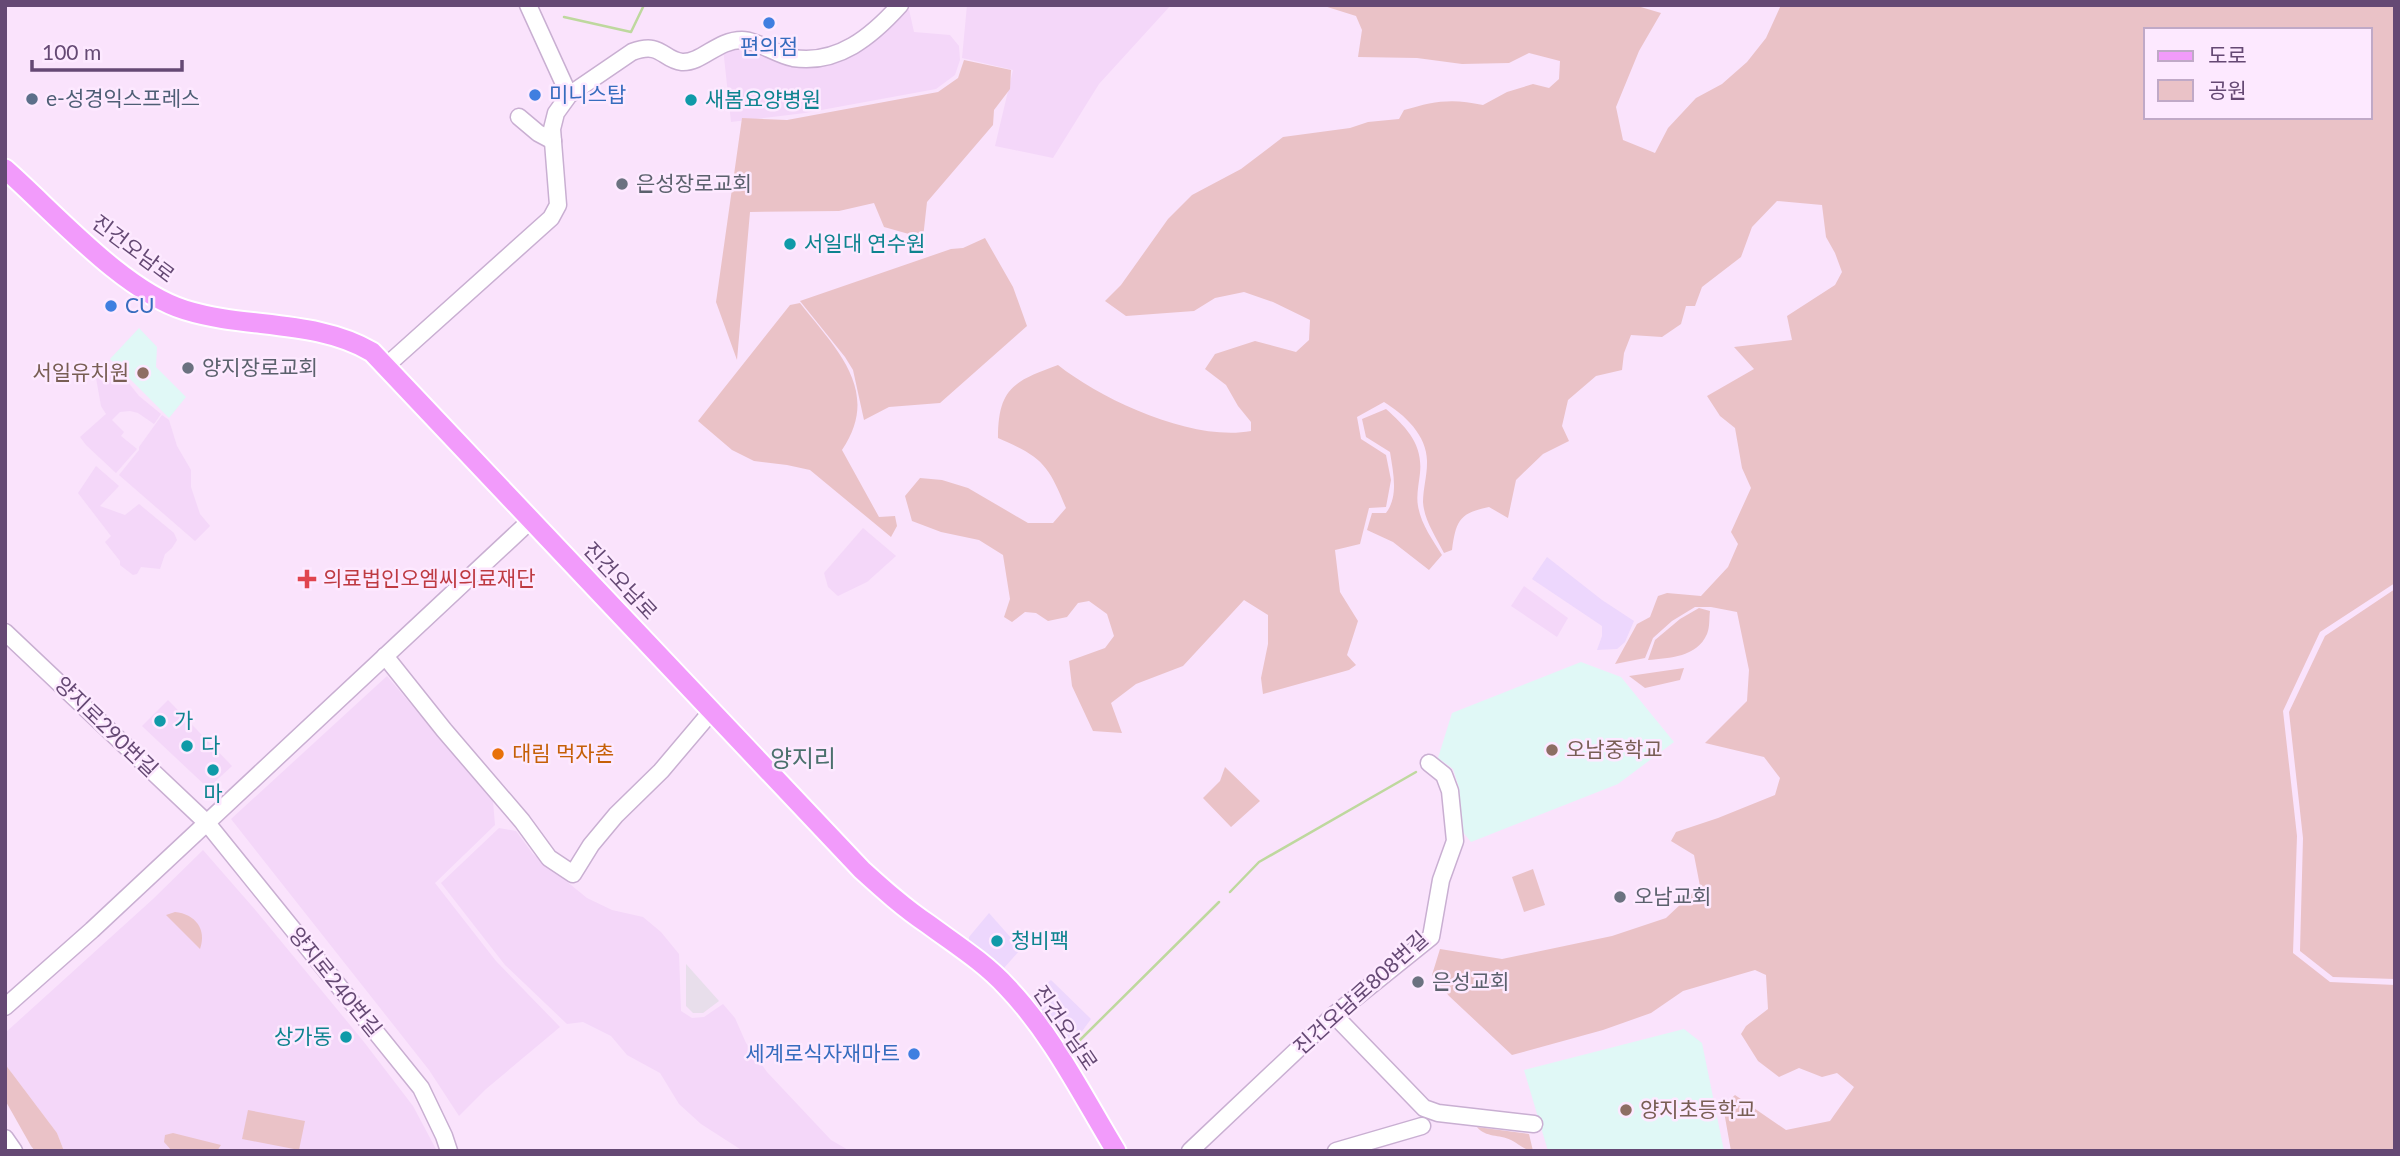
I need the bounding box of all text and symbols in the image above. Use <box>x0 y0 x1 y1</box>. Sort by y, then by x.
marker: 편의점 <box>761 15 777 31</box>
scale bar <box>32 28 182 72</box>
legend <box>2144 28 2372 119</box>
place label: 편의점 <box>740 33 798 58</box>
text: 100 m <box>42 39 101 64</box>
text: 도로 <box>2208 42 2247 67</box>
text: 공원 <box>2208 77 2247 102</box>
place label: 미니스탑 <box>549 81 626 106</box>
place label: e-성경익스프레스 <box>46 85 200 110</box>
place label: 새봄요양병원 <box>705 86 821 111</box>
marker: 미니스탑 <box>527 87 543 103</box>
marker: e-성경익스프레스 <box>24 91 40 107</box>
marker: 새봄요양병원 <box>683 92 699 108</box>
place label: 은성장로교회 <box>636 170 752 195</box>
marker: 은성장로교회 <box>614 176 630 192</box>
street label: 진건오남로 <box>88 209 180 287</box>
place label: 서일대 연수원 <box>804 230 925 255</box>
marker: 서일대 연수원 <box>782 236 798 252</box>
place label: CU <box>125 292 154 317</box>
marker: CU <box>103 298 119 314</box>
place label: 양지장로교회 <box>202 354 318 379</box>
place label: 서일유치원 <box>32 359 129 384</box>
marker: 양지장로교회 <box>180 360 196 376</box>
marker: 서일유치원 <box>135 365 151 381</box>
street label: 진건오남로 <box>579 536 663 624</box>
place label: 의료법인오엠씨의료재단 <box>323 565 536 590</box>
marker: 의료법인오엠씨의료재단 <box>297 569 317 589</box>
street label: 양지로290번길 <box>50 671 164 781</box>
place label: 가 <box>174 707 193 732</box>
marker: 가 <box>152 713 168 729</box>
place label: 다 <box>201 732 220 757</box>
place label: 오남중학교 <box>1566 736 1663 761</box>
marker: 다 <box>179 738 195 754</box>
place label: 대림 먹자촌 <box>512 740 614 765</box>
marker: 오남중학교 <box>1544 742 1560 758</box>
district label: 양지리 <box>770 743 836 772</box>
marker: 대림 먹자촌 <box>490 746 506 762</box>
marker: 마 <box>205 762 221 778</box>
place label: 마 <box>203 780 223 805</box>
place label: 오남교회 <box>1634 883 1711 908</box>
marker: 오남교회 <box>1612 889 1628 905</box>
street label: 양지로240번길 <box>285 921 388 1041</box>
street label: 진건오남로808번길 <box>1288 925 1432 1059</box>
place label: 청비팩 <box>1011 927 1069 952</box>
marker: 청비팩 <box>989 933 1005 949</box>
place label: 은성교회 <box>1432 968 1509 993</box>
marker: 은성교회 <box>1410 974 1426 990</box>
street label: 진건오남로 <box>1029 980 1104 1074</box>
place label: 상가동 <box>274 1023 332 1048</box>
marker: 상가동 <box>338 1029 354 1045</box>
place label: 세계로식자재마트 <box>745 1040 900 1065</box>
marker: 세계로식자재마트 <box>906 1046 922 1062</box>
place label: 양지초등학교 <box>1640 1096 1756 1121</box>
marker: 양지초등학교 <box>1618 1102 1634 1118</box>

